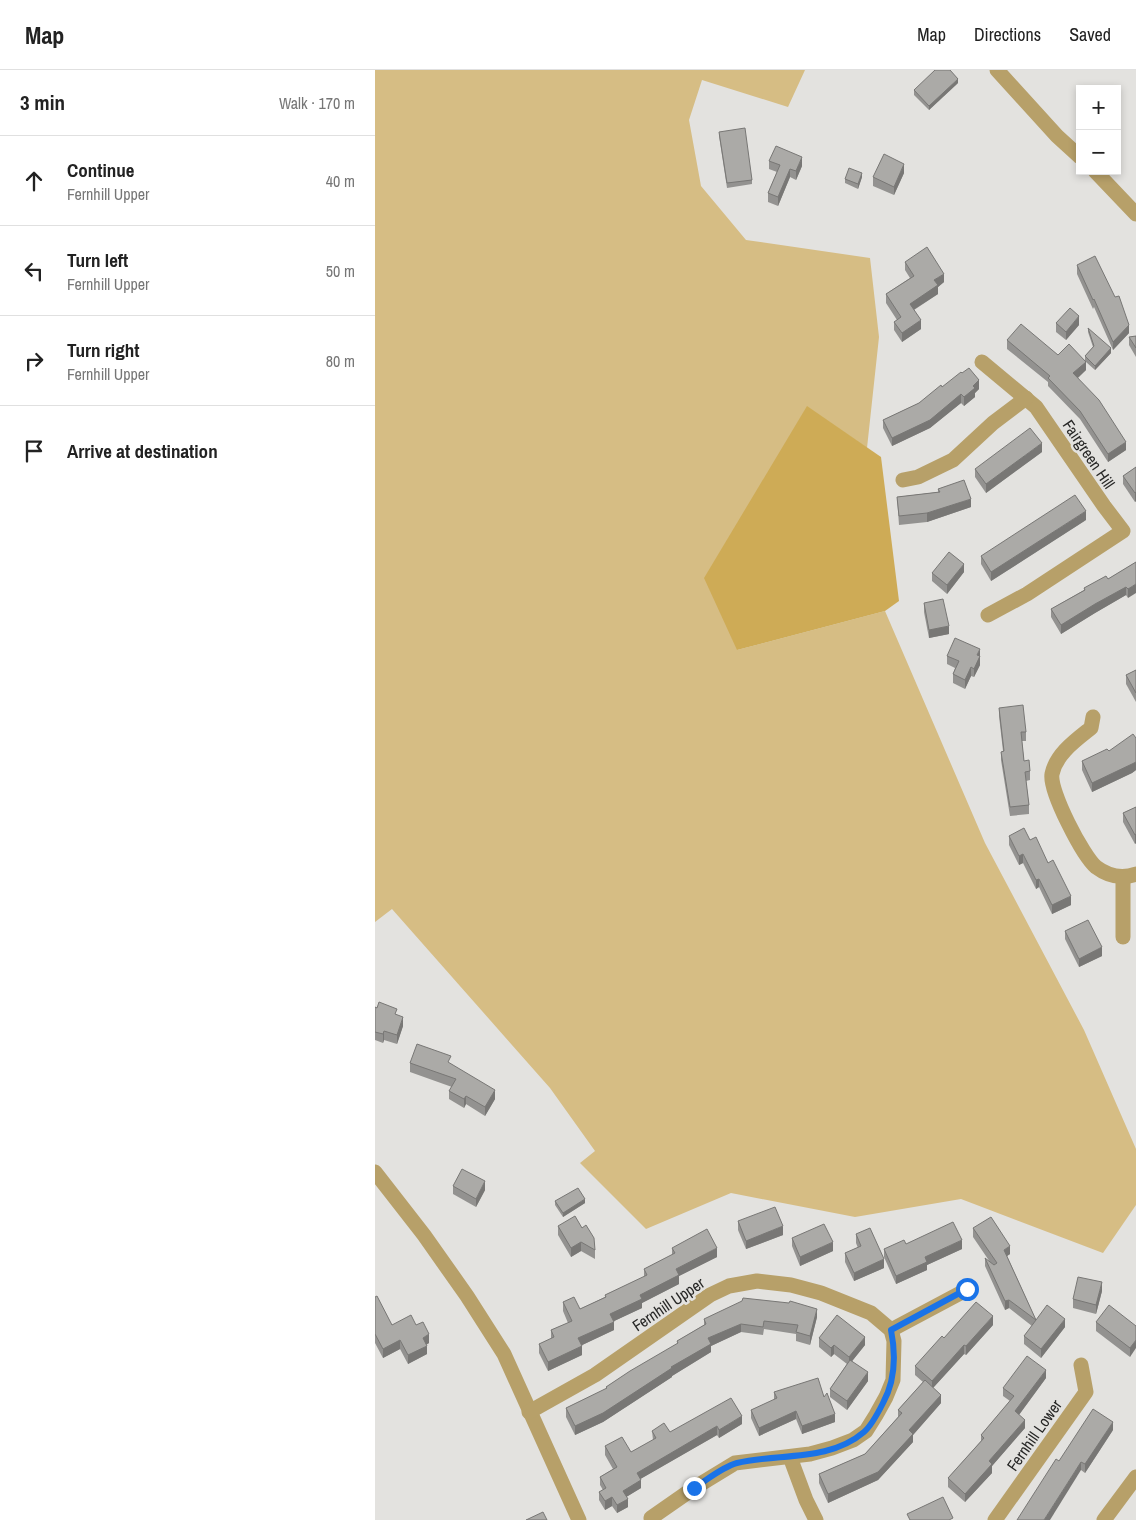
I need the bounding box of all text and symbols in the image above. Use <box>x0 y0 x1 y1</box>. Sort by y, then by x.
text: Map <box>25 19 64 51</box>
text: Map <box>917 22 946 47</box>
text: Directions <box>974 22 1041 47</box>
text: Saved <box>1069 22 1111 47</box>
map controls <box>1076 85 1121 175</box>
button: + <box>1076 85 1121 130</box>
text: 3 min <box>20 88 65 117</box>
text: Walk · 170 m <box>279 92 355 114</box>
button: − <box>1076 130 1121 175</box>
text: Continue <box>67 157 135 183</box>
icon: ahead <box>20 167 48 195</box>
text: 40 m <box>326 170 355 192</box>
text: Fernhill Upper <box>67 183 149 205</box>
text: Turn left <box>67 247 128 273</box>
icon: left <box>20 257 48 285</box>
text: 50 m <box>326 260 355 282</box>
text: Fernhill Upper <box>67 273 149 295</box>
text: Turn right <box>67 337 139 363</box>
icon: right <box>20 347 48 375</box>
text: 80 m <box>326 350 355 372</box>
text: Fernhill Upper <box>67 363 149 385</box>
street label: Fairgreen Hill <box>1058 415 1120 493</box>
icon: arrive <box>20 437 48 465</box>
text: Arrive at destination <box>67 438 218 464</box>
street label: Fernhill Upper <box>628 1271 709 1336</box>
route start <box>956 1278 979 1301</box>
street label: Fernhill Lower <box>1001 1394 1067 1475</box>
route end <box>683 1477 706 1500</box>

